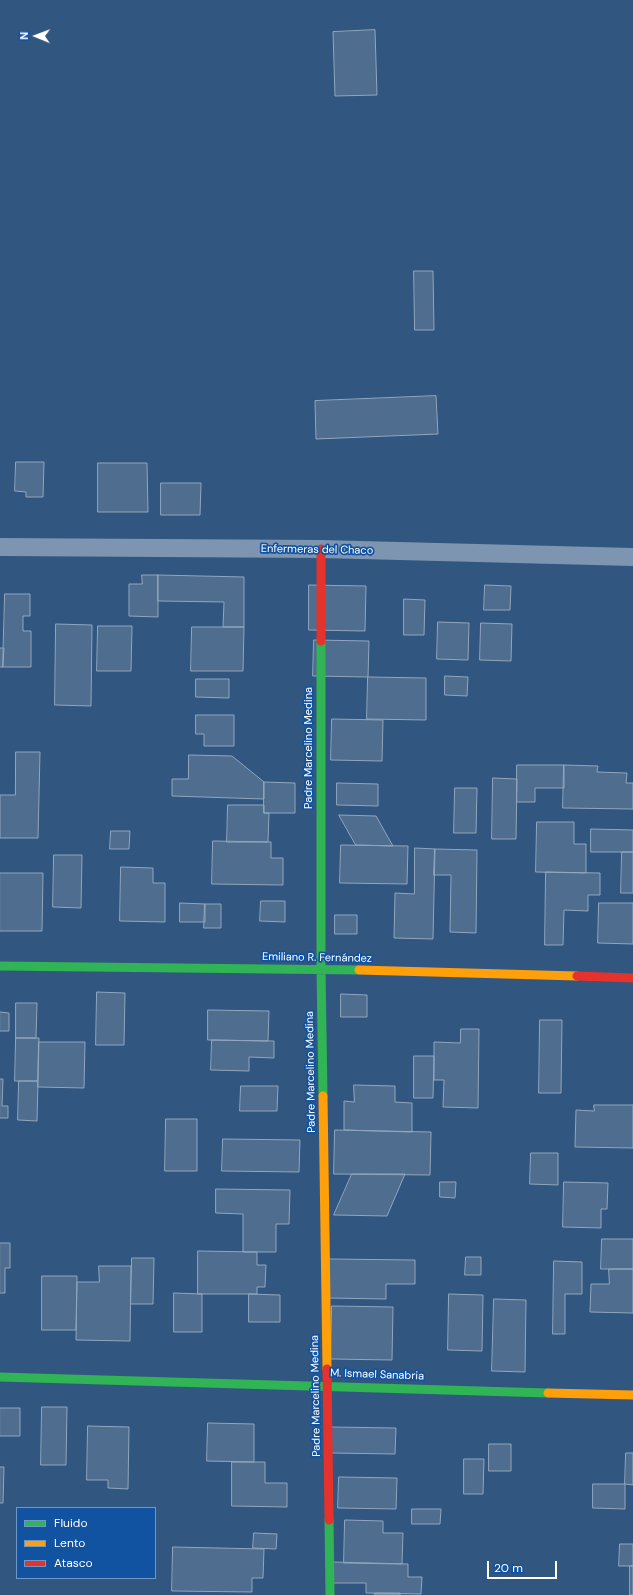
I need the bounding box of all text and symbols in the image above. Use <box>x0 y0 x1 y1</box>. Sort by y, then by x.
north arrow <box>16 16 56 56</box>
text: N <box>17 32 31 40</box>
street label: Enfermeras del Chaco <box>261 542 373 558</box>
street label: Padre Marcelino Medina <box>302 687 316 809</box>
street label: Emiliano R. Fernández <box>262 950 372 966</box>
street label: Padre Marcelino Medina <box>303 1011 319 1133</box>
street label: Padre Marcelino Medina <box>308 1335 324 1457</box>
street label: M. Ismael Sanabria <box>330 1367 424 1383</box>
legend <box>16 1507 156 1579</box>
text: Fluido <box>54 1515 88 1531</box>
text: Lento <box>54 1535 85 1551</box>
scale bar <box>489 1553 559 1579</box>
text: Atasco <box>54 1555 93 1571</box>
text: 20 m <box>494 1560 523 1576</box>

